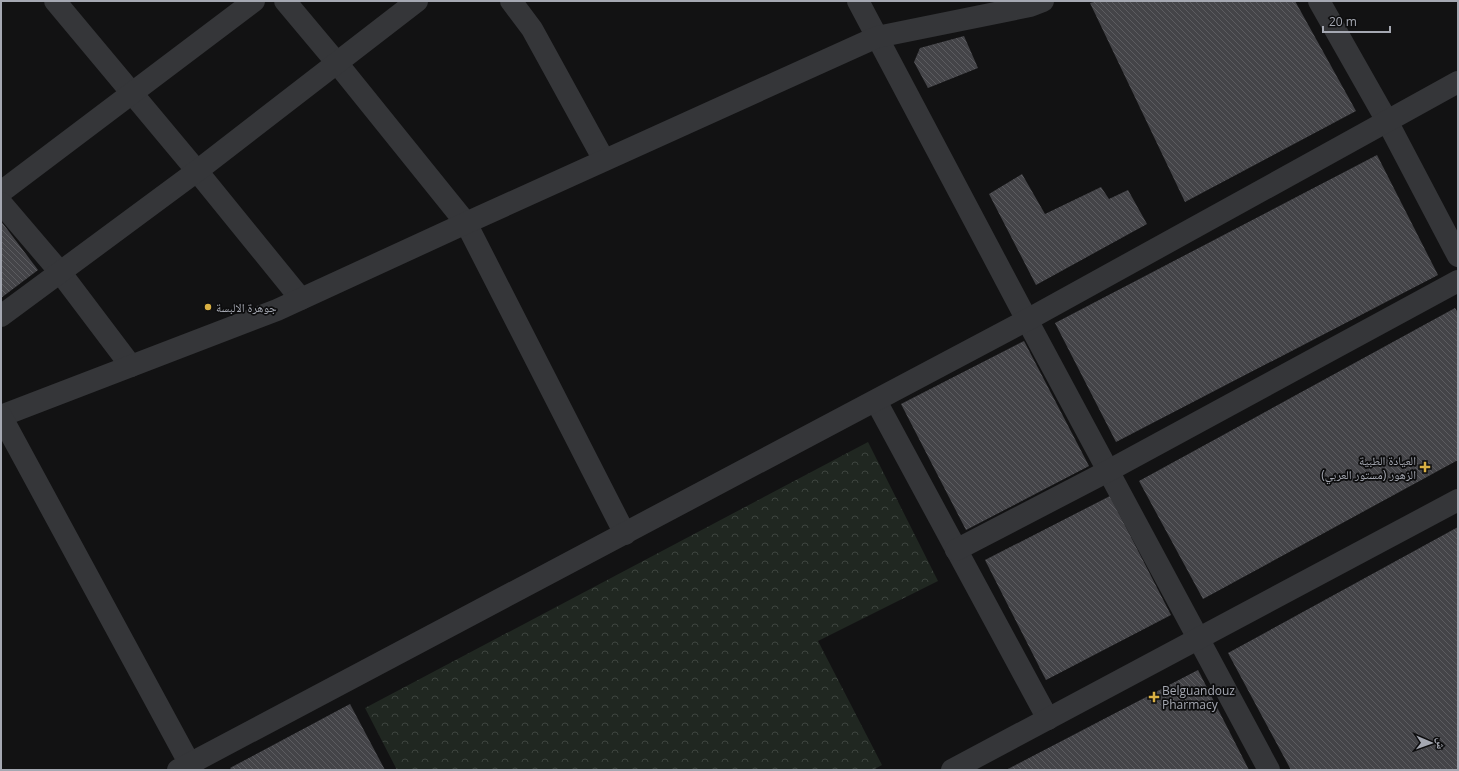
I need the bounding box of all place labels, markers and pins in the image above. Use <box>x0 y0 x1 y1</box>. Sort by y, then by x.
place label: جوهرة الالبسة <box>216 299 277 316</box>
marker: جوهرة الالبسة <box>203 302 213 312</box>
place label: العيادة الطبية الزهور (مستور العربي) <box>1321 452 1416 485</box>
marker: العيادة الطبية الزهور (مستور العربي) <box>1419 461 1431 473</box>
place label: Belguandouz Pharmacy <box>1162 682 1235 713</box>
marker: Belguandouz Pharmacy <box>1149 692 1159 702</box>

